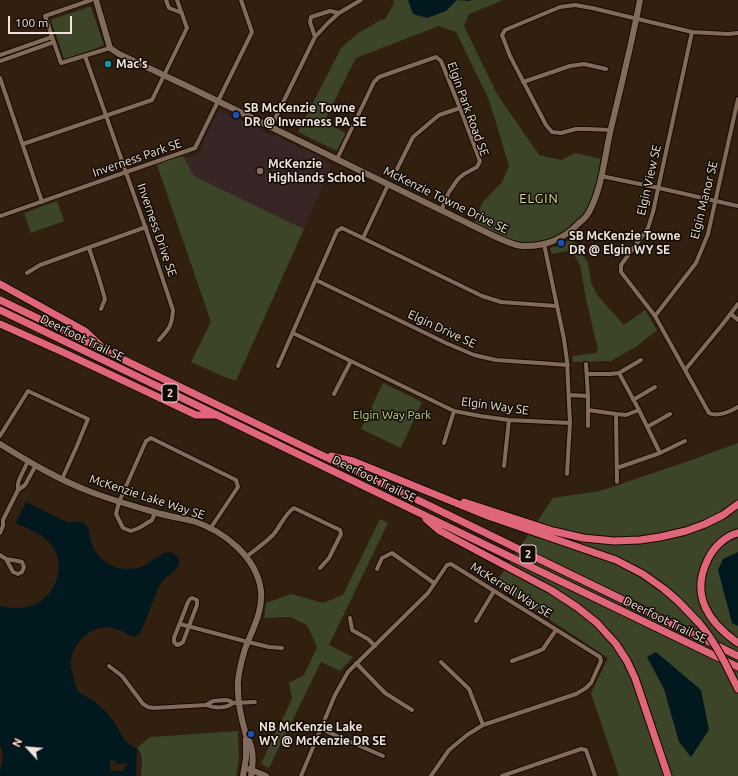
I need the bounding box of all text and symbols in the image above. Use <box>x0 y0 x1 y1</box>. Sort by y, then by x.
scale bar <box>10 8 74 34</box>
text: 100 m <box>15 16 48 29</box>
place label: Mac's <box>116 57 148 71</box>
marker: Mac's <box>103 59 113 69</box>
street label: Elgin Park Road SE <box>444 60 492 158</box>
place label: SB McKenzie Towne DR @ Inverness PA SE <box>244 101 367 129</box>
marker: SB McKenzie Towne DR @ Inverness PA SE <box>231 110 241 120</box>
street label: Inverness Park SE <box>91 136 183 180</box>
street label: Elgin View SE <box>634 143 664 217</box>
place label: McKenzie Highlands School <box>268 157 365 185</box>
street label: Elgin Manor SE <box>687 159 721 241</box>
street label: McKenzie Towne Drive SE <box>381 163 511 237</box>
marker: McKenzie Highlands School <box>255 166 265 176</box>
street label: Inverness Drive SE <box>134 181 180 279</box>
district label: ELGIN <box>519 191 559 207</box>
place label: SB McKenzie Towne DR @ Elgin WY SE <box>569 229 680 257</box>
marker: SB McKenzie Towne DR @ Elgin WY SE <box>556 238 566 248</box>
street label: Elgin Drive SE <box>406 307 478 351</box>
street label: Deerfoot Trail SE <box>38 312 126 364</box>
road number: 2 <box>162 384 178 402</box>
street label: Elgin Way SE <box>460 394 530 418</box>
park label: Elgin Way Park <box>353 408 431 422</box>
street label: Deerfoot Trail SE <box>330 453 418 505</box>
street label: McKenzie Lake Way SE <box>87 472 207 522</box>
road number: 2 <box>520 545 536 563</box>
street label: McKerrell Way SE <box>468 559 554 621</box>
street label: Deerfoot Trail SE <box>621 594 709 646</box>
place label: NB McKenzie Lake WY @ McKenzie DR SE <box>259 720 386 748</box>
north arrow <box>8 728 48 768</box>
marker: NB McKenzie Lake WY @ McKenzie DR SE <box>246 729 256 739</box>
text: N <box>10 736 24 749</box>

